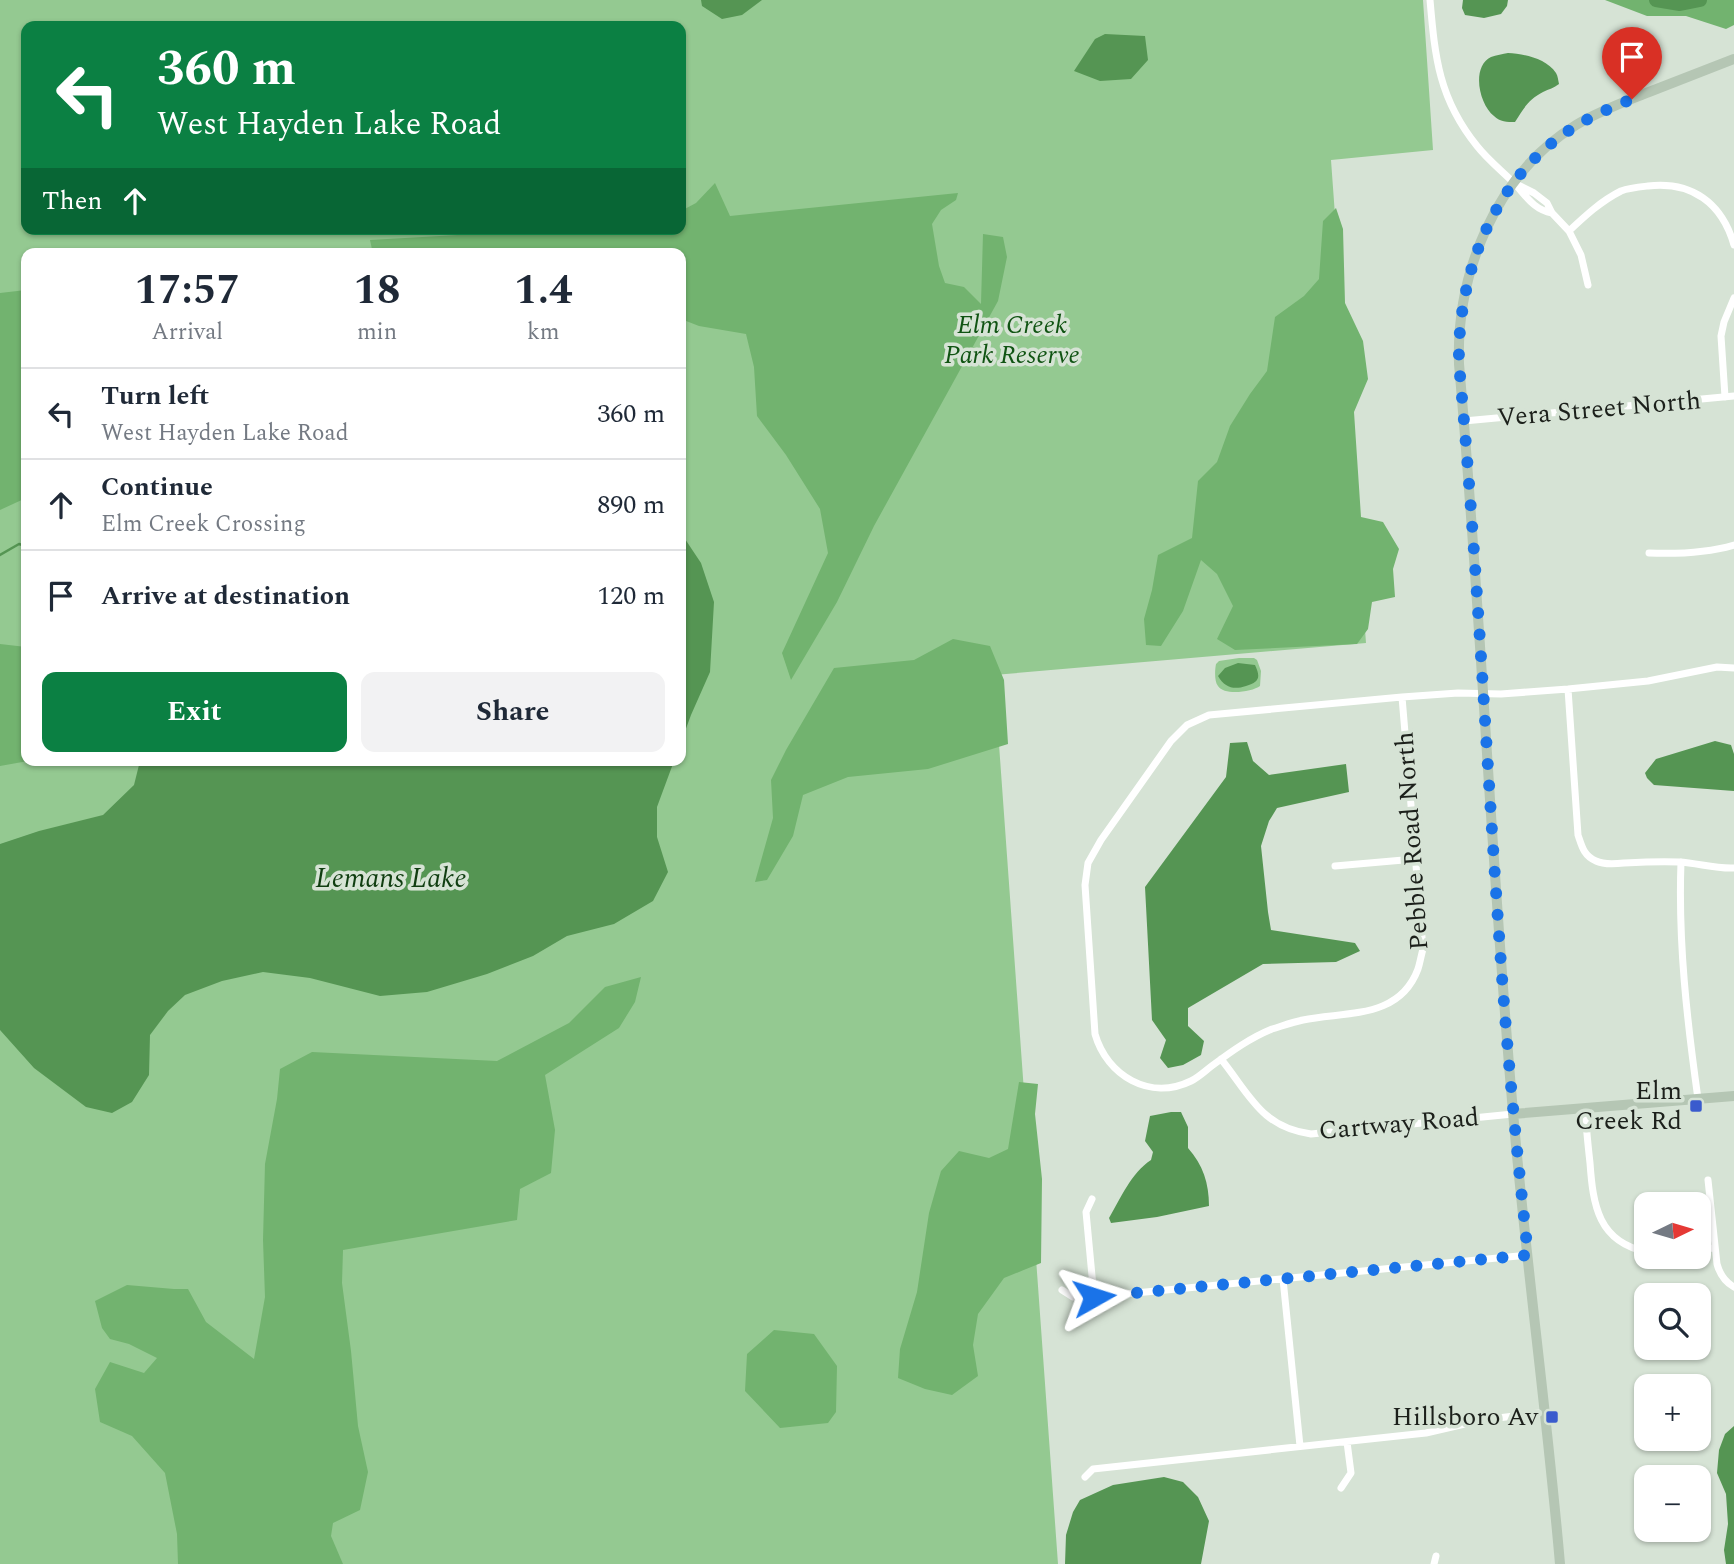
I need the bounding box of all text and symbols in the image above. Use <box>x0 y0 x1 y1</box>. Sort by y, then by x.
pin <box>1602 27 1662 99</box>
text: 360 m <box>157 32 296 107</box>
icon: arrive <box>1613 38 1651 76</box>
icon: left <box>42 49 133 140</box>
text: West Hayden Lake Road <box>157 100 501 149</box>
text: Then <box>42 181 102 221</box>
icon: ahead <box>116 182 154 220</box>
text: 17:57 <box>134 259 240 322</box>
text: 18 <box>353 259 401 322</box>
text: 1.4 <box>514 259 572 322</box>
park label: Elm Creek Park Reserve <box>944 305 1080 375</box>
text: Arrival <box>151 315 223 350</box>
text: min <box>357 315 397 350</box>
text: km <box>527 315 560 350</box>
text: Turn left <box>101 376 209 416</box>
street label: Vera Street North <box>1495 380 1703 438</box>
text: 360 m <box>597 394 665 434</box>
icon: left <box>42 395 80 433</box>
text: West Hayden Lake Road <box>101 416 349 451</box>
text: Continue <box>101 467 213 507</box>
text: 890 m <box>597 485 665 525</box>
icon: ahead <box>42 486 80 524</box>
text: Elm Creek Crossing <box>101 507 306 542</box>
text: Arrive at destination <box>101 576 350 616</box>
text: 120 m <box>597 576 665 616</box>
icon: arrive <box>42 577 80 615</box>
button: Exit <box>42 672 347 752</box>
button: Share <box>361 672 665 752</box>
street label: Pebble Road North <box>1384 730 1440 952</box>
water label: Lemans Lake <box>315 857 467 900</box>
place label: Elm Creek Rd <box>1575 1071 1682 1141</box>
street label: Cartway Road <box>1317 1097 1481 1151</box>
marker: Elm Creek Rd <box>1688 1098 1704 1114</box>
north arrow <box>1634 1192 1712 1269</box>
map controls <box>1634 1192 1711 1542</box>
position arrow <box>1057 1260 1131 1334</box>
button: search <box>1634 1283 1711 1360</box>
button: + <box>1634 1374 1711 1451</box>
place label: Hillsboro Av <box>1392 1397 1540 1437</box>
marker: Hillsboro Av <box>1544 1409 1560 1425</box>
button: − <box>1634 1465 1711 1542</box>

